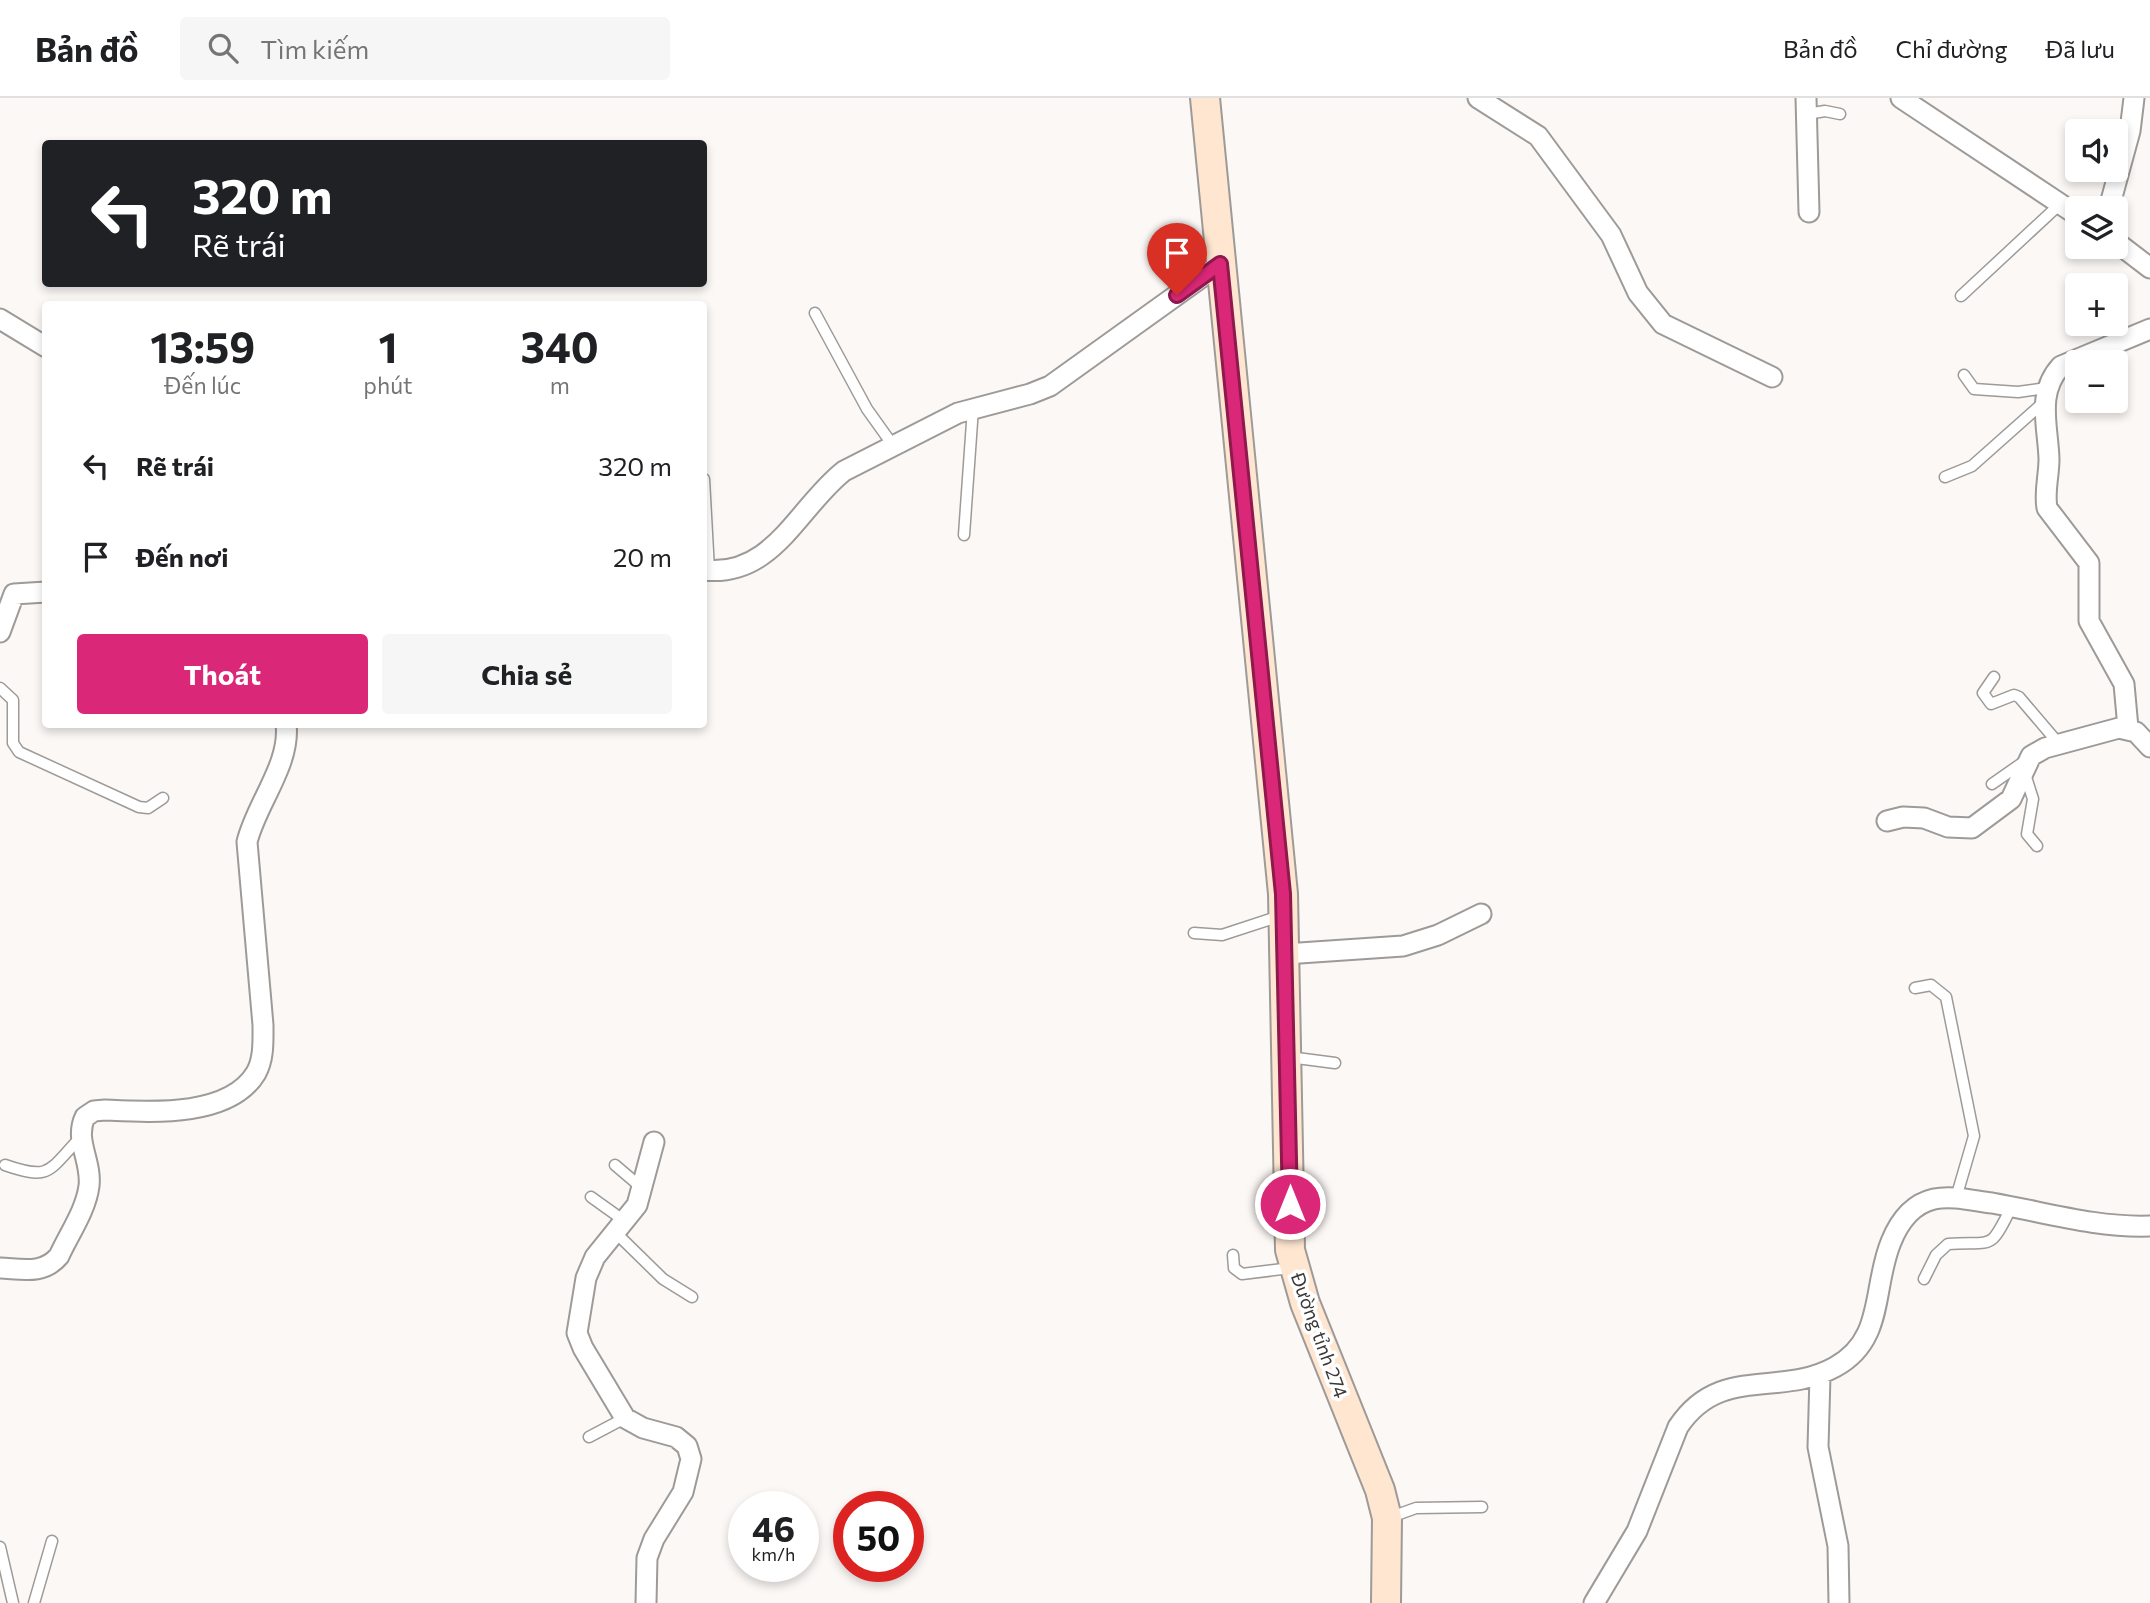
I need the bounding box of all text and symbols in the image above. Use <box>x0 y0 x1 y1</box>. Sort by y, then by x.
search box <box>180 17 670 80</box>
text: Bản đồ <box>35 28 138 69</box>
icon: search <box>204 29 242 67</box>
text: Tìm kiếm <box>260 33 369 64</box>
text: Bản đồ <box>1783 34 1858 63</box>
text: Chỉ đường <box>1896 34 2007 63</box>
text: Đã lưu <box>2045 34 2115 63</box>
map controls <box>2065 119 2128 413</box>
button: sound <box>2065 119 2128 182</box>
text: 320 m <box>192 164 333 224</box>
icon: left <box>77 168 168 259</box>
button: layers <box>2065 196 2128 259</box>
pin <box>1147 223 1207 295</box>
text: Rẽ trái <box>192 224 286 264</box>
icon: arrive <box>1158 234 1196 272</box>
button: + <box>2065 273 2128 336</box>
text: 13:59 <box>150 320 255 372</box>
text: 1 <box>378 320 397 372</box>
text: 340 <box>521 320 599 372</box>
button: − <box>2065 350 2128 413</box>
text: Đến lúc <box>164 371 241 399</box>
text: phút <box>363 371 412 399</box>
text: m <box>550 371 570 399</box>
icon: left <box>77 447 115 485</box>
text: Rẽ trái <box>136 450 214 481</box>
text: 320 m <box>598 450 672 481</box>
icon: arrive <box>77 538 115 576</box>
text: Đến nơi <box>136 541 229 572</box>
text: 20 m <box>613 541 672 572</box>
button: Thoát <box>77 634 368 714</box>
button: Chia sẻ <box>382 634 672 714</box>
position arrow <box>1253 1167 1327 1241</box>
street label: Đường tỉnh 274 <box>1286 1268 1353 1401</box>
speed limit sign: 50 <box>833 1491 924 1582</box>
text: 46 <box>752 1506 795 1549</box>
text: km/h <box>752 1543 795 1565</box>

